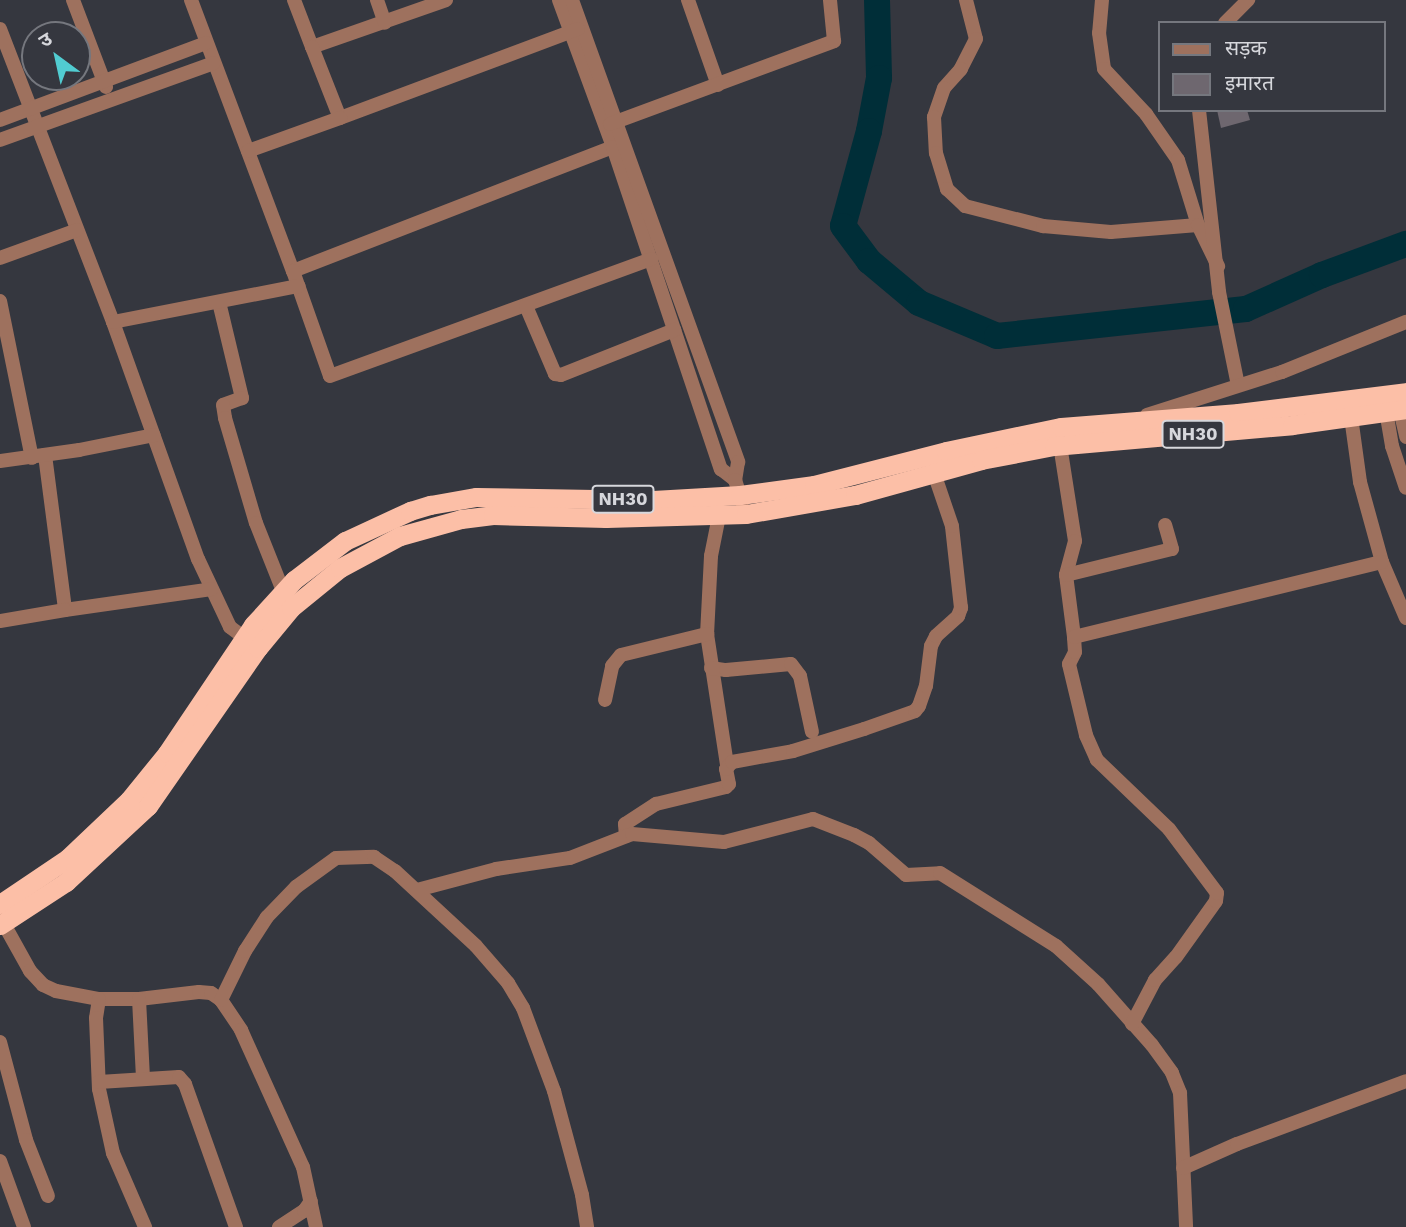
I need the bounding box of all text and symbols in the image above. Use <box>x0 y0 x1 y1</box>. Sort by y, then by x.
north arrow <box>21 21 91 91</box>
legend <box>1158 21 1385 112</box>
text: उ <box>34 27 56 52</box>
text: सड़क <box>1225 35 1267 60</box>
text: इमारत <box>1225 70 1274 95</box>
road number: NH30 <box>1162 420 1224 448</box>
road number: NH30 <box>592 485 654 514</box>

